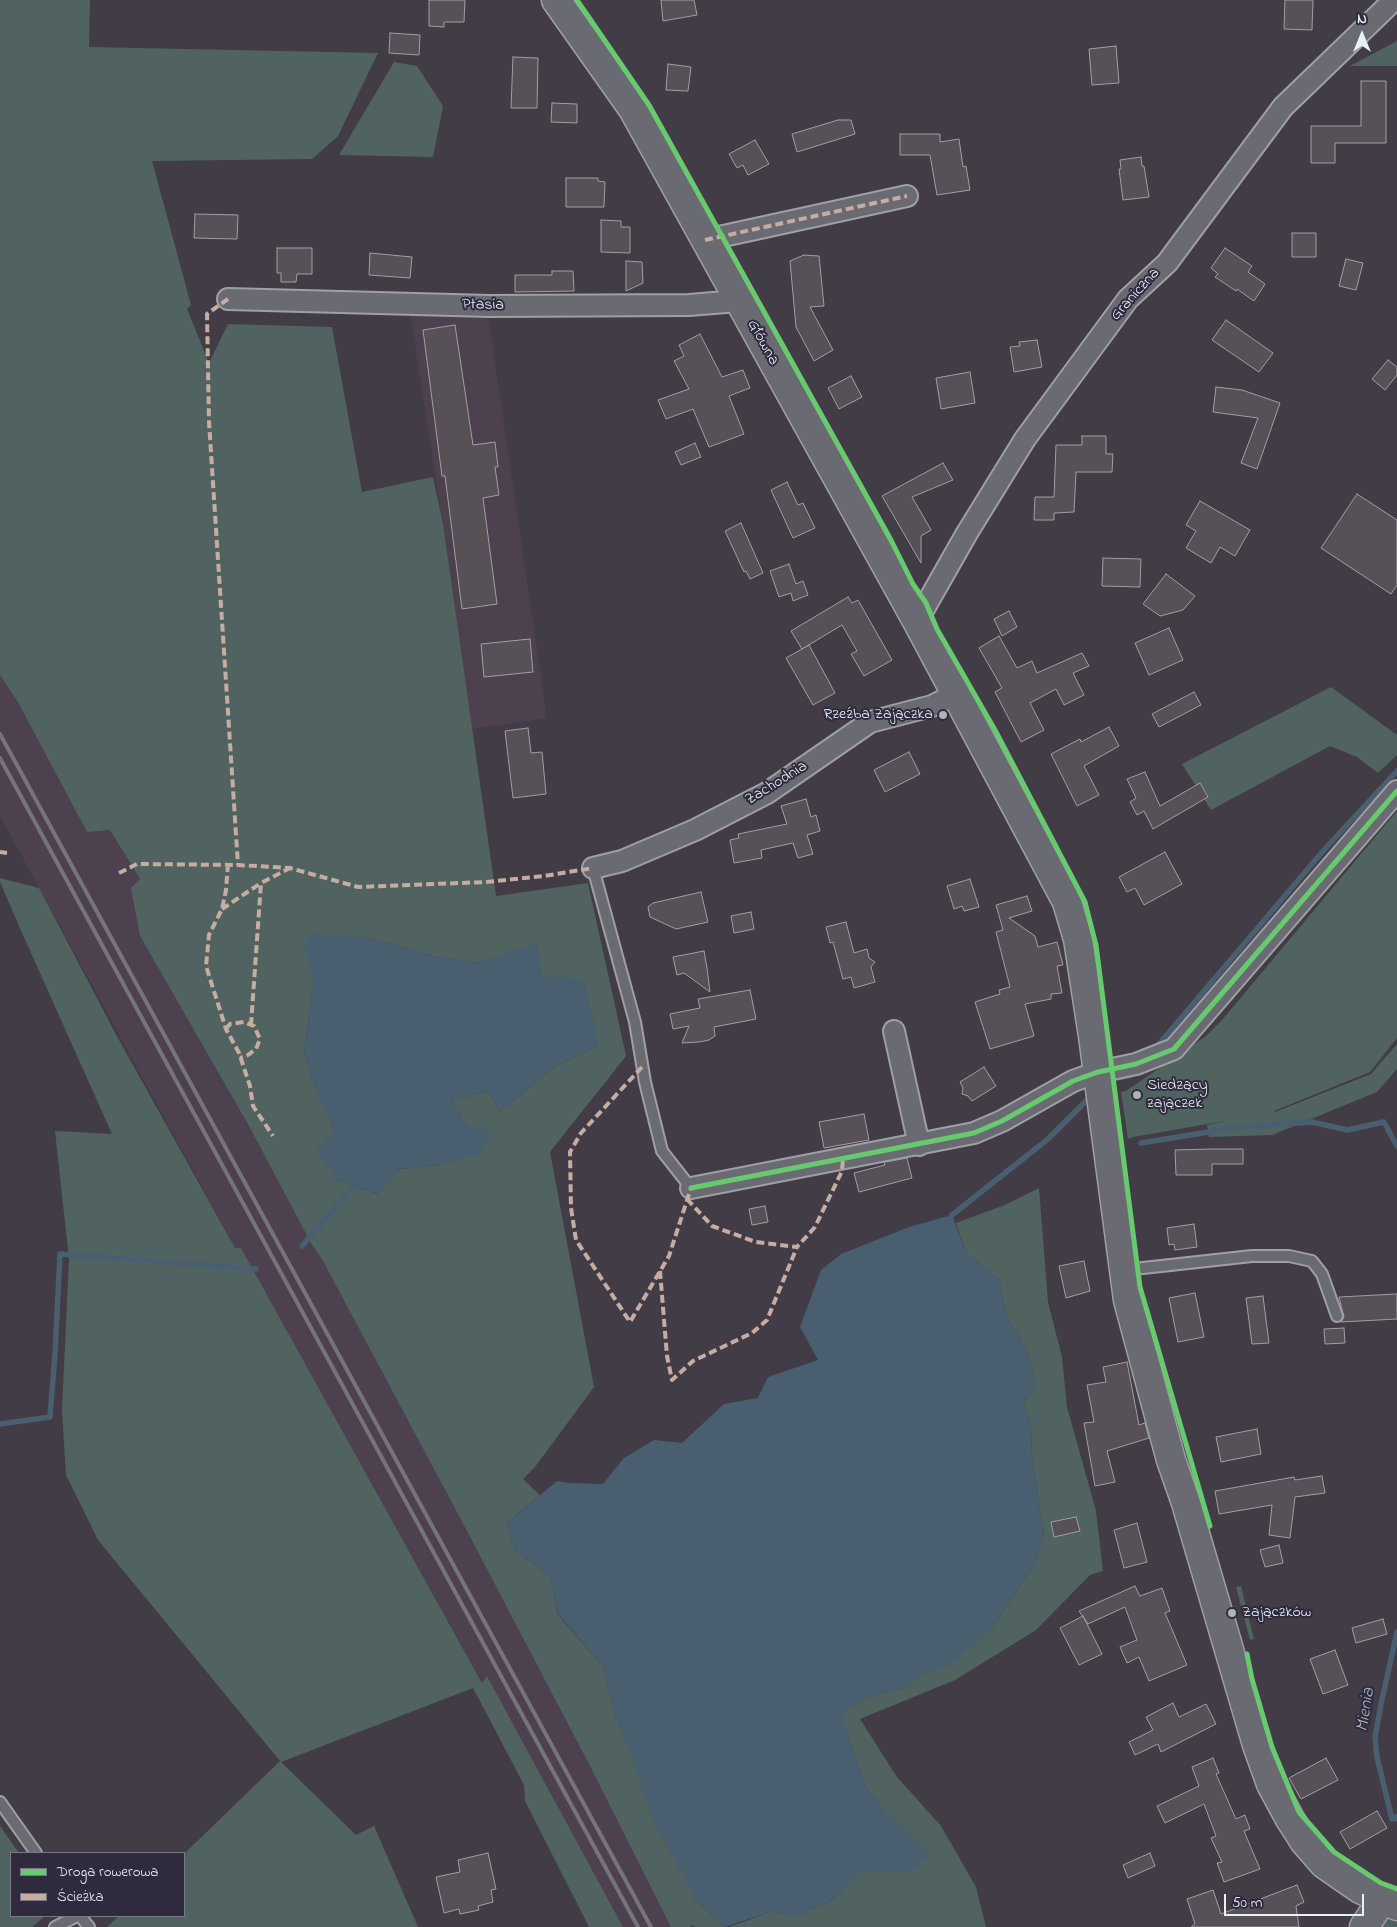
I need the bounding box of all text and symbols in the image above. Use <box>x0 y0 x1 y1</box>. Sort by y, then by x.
text: N <box>1357 9 1367 30</box>
north arrow <box>1337 10 1387 60</box>
street label: Graniczna <box>1107 265 1165 325</box>
street label: Ptasia <box>462 296 504 316</box>
street label: Główna <box>742 317 782 369</box>
place label: Rzeźba Zajączka <box>823 705 933 725</box>
marker: Rzeźba Zajączka <box>937 709 949 721</box>
street label: Zachodnia <box>743 758 811 810</box>
place label: Siedzący zajączek <box>1147 1076 1208 1114</box>
marker: Siedzący zajączek <box>1131 1089 1143 1101</box>
place label: Zajączków <box>1242 1603 1311 1623</box>
marker: Zajączków <box>1226 1607 1238 1619</box>
water label: Mienia <box>1353 1687 1381 1733</box>
legend <box>10 1852 185 1917</box>
text: Droga rowerowa <box>57 1861 158 1883</box>
scale bar <box>1227 1884 1367 1916</box>
text: Ścieżka <box>57 1886 104 1908</box>
text: 50 m <box>1232 1892 1262 1914</box>

